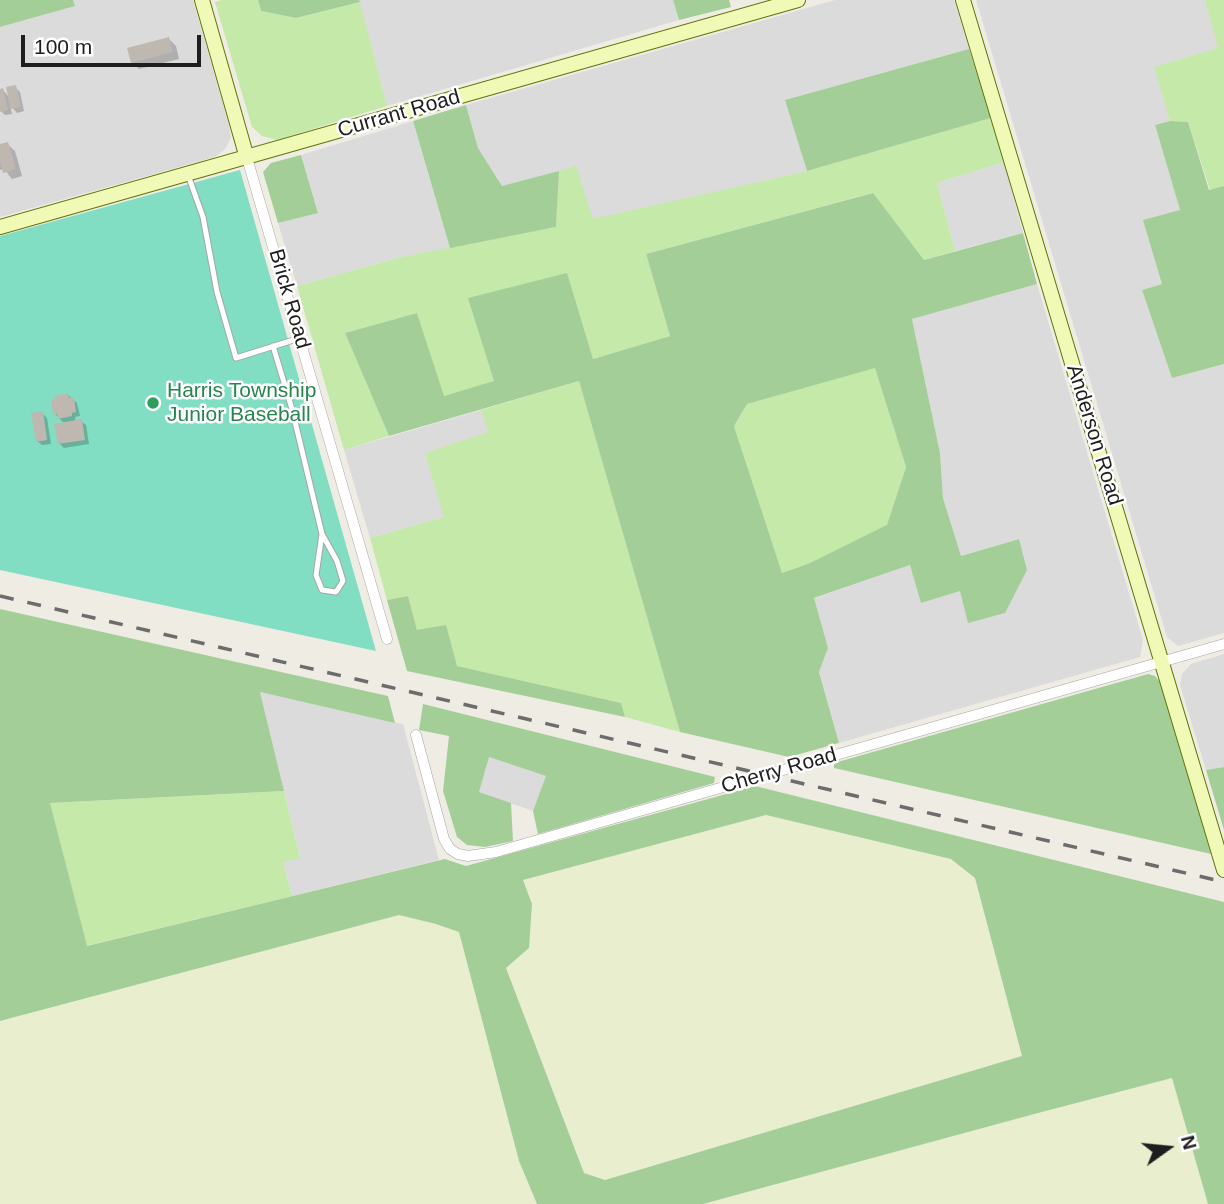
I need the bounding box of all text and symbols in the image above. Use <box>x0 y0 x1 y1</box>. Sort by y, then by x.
scale bar <box>24 21 205 65</box>
text: 100 m <box>34 35 92 58</box>
street label: Currant Road <box>335 85 463 143</box>
street label: Brick Road <box>263 246 315 352</box>
street label: Anderson Road <box>1061 362 1127 508</box>
place label: Harris Township Junior Baseball <box>167 378 316 428</box>
marker: Harris Township Junior Baseball <box>145 395 161 411</box>
street label: Cherry Road <box>718 742 840 800</box>
north arrow <box>1133 1113 1203 1183</box>
text: N <box>1177 1133 1201 1152</box>

